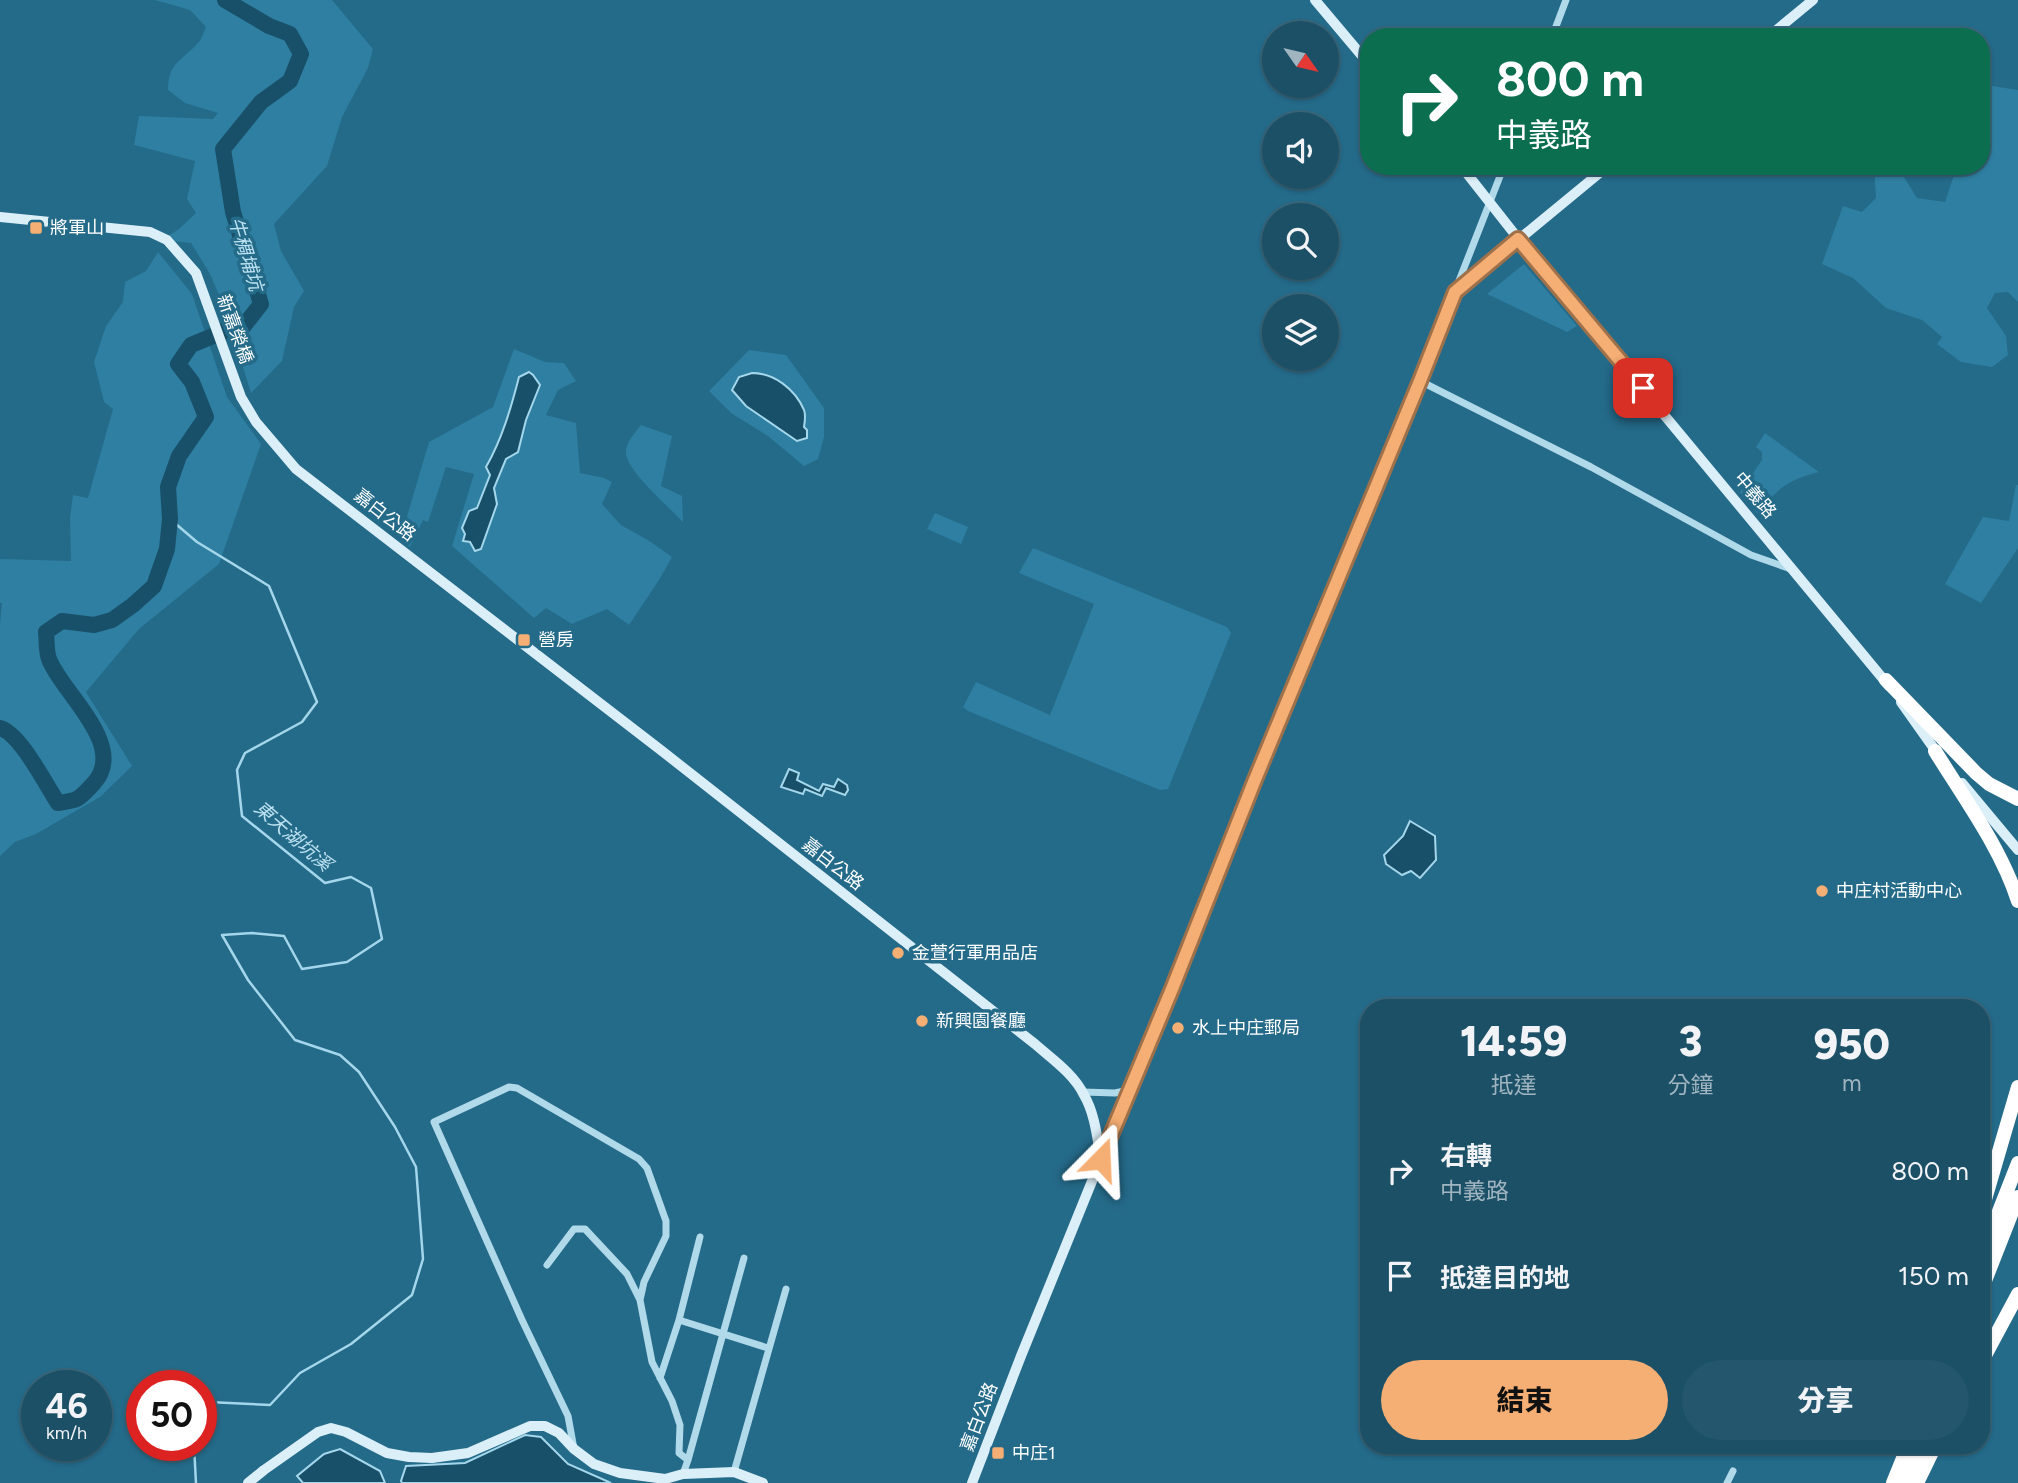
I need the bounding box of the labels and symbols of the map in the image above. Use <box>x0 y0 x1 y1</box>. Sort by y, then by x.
north arrow <box>1262 21 1339 98</box>
water label: 牛稠埔坑 <box>224 214 269 297</box>
place label: 將軍山 <box>50 217 104 239</box>
marker: 將軍山 <box>28 220 44 236</box>
street label: 新嘉榮橋 <box>212 291 258 367</box>
pin <box>1613 358 1673 418</box>
street label: 中義路 <box>1729 467 1781 523</box>
street label: 嘉白公路 <box>350 484 420 546</box>
place label: 營房 <box>538 629 574 651</box>
marker: 營房 <box>516 632 532 648</box>
water label: 東天湖坑溪 <box>250 796 339 878</box>
street label: 嘉白公路 <box>798 833 868 895</box>
place label: 中庄村活動中心 <box>1836 880 1962 902</box>
marker: 中庄村活動中心 <box>1814 883 1830 899</box>
place label: 金萱行軍用品店 <box>912 942 1038 964</box>
marker: 金萱行軍用品店 <box>890 945 906 961</box>
place label: 新興園餐廳 <box>936 1010 1026 1032</box>
marker: 新興園餐廳 <box>914 1013 930 1029</box>
place label: 水上中庄郵局 <box>1192 1017 1300 1039</box>
marker: 水上中庄郵局 <box>1170 1020 1186 1036</box>
position arrow <box>1064 1122 1138 1196</box>
speed limit sign: 50 <box>126 1370 217 1461</box>
street label: 嘉白公路 <box>956 1379 1002 1455</box>
place label: 中庄1 <box>1012 1442 1055 1464</box>
marker: 中庄1 <box>990 1445 1006 1461</box>

